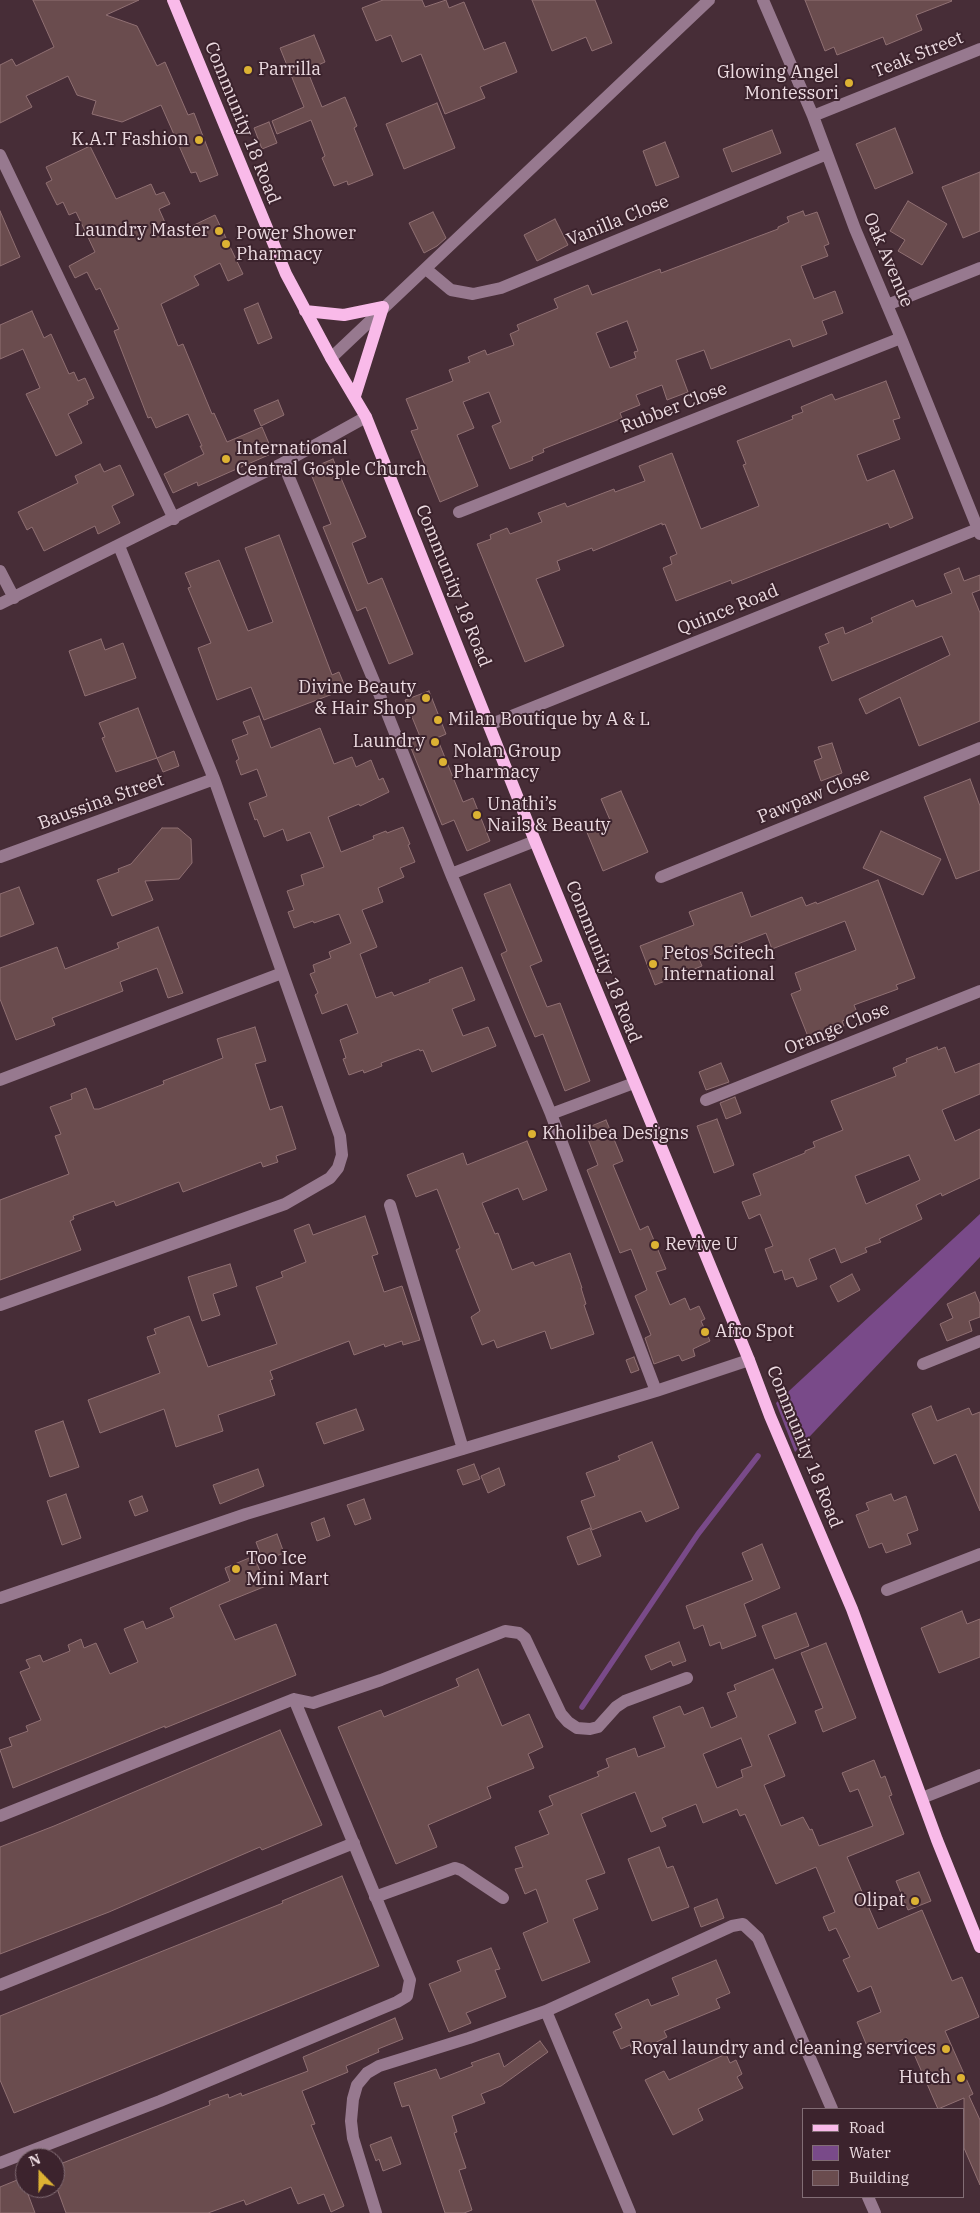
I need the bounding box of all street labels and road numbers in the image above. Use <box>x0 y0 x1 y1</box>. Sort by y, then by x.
street label: Teak Street <box>870 27 966 83</box>
street label: Community 18 Road <box>200 39 284 207</box>
street label: Vanilla Close <box>564 191 672 251</box>
street label: Oak Avenue <box>858 209 918 311</box>
street label: Rubber Close <box>618 378 730 438</box>
street label: Community 18 Road <box>411 502 495 670</box>
street label: Quince Road <box>674 580 782 640</box>
street label: Pawpaw Close <box>755 764 873 828</box>
street label: Baussina Street <box>35 769 167 835</box>
street label: Community 18 Road <box>561 878 645 1046</box>
street label: Orange Close <box>781 998 893 1060</box>
street label: Community 18 Road <box>762 1363 846 1531</box>

